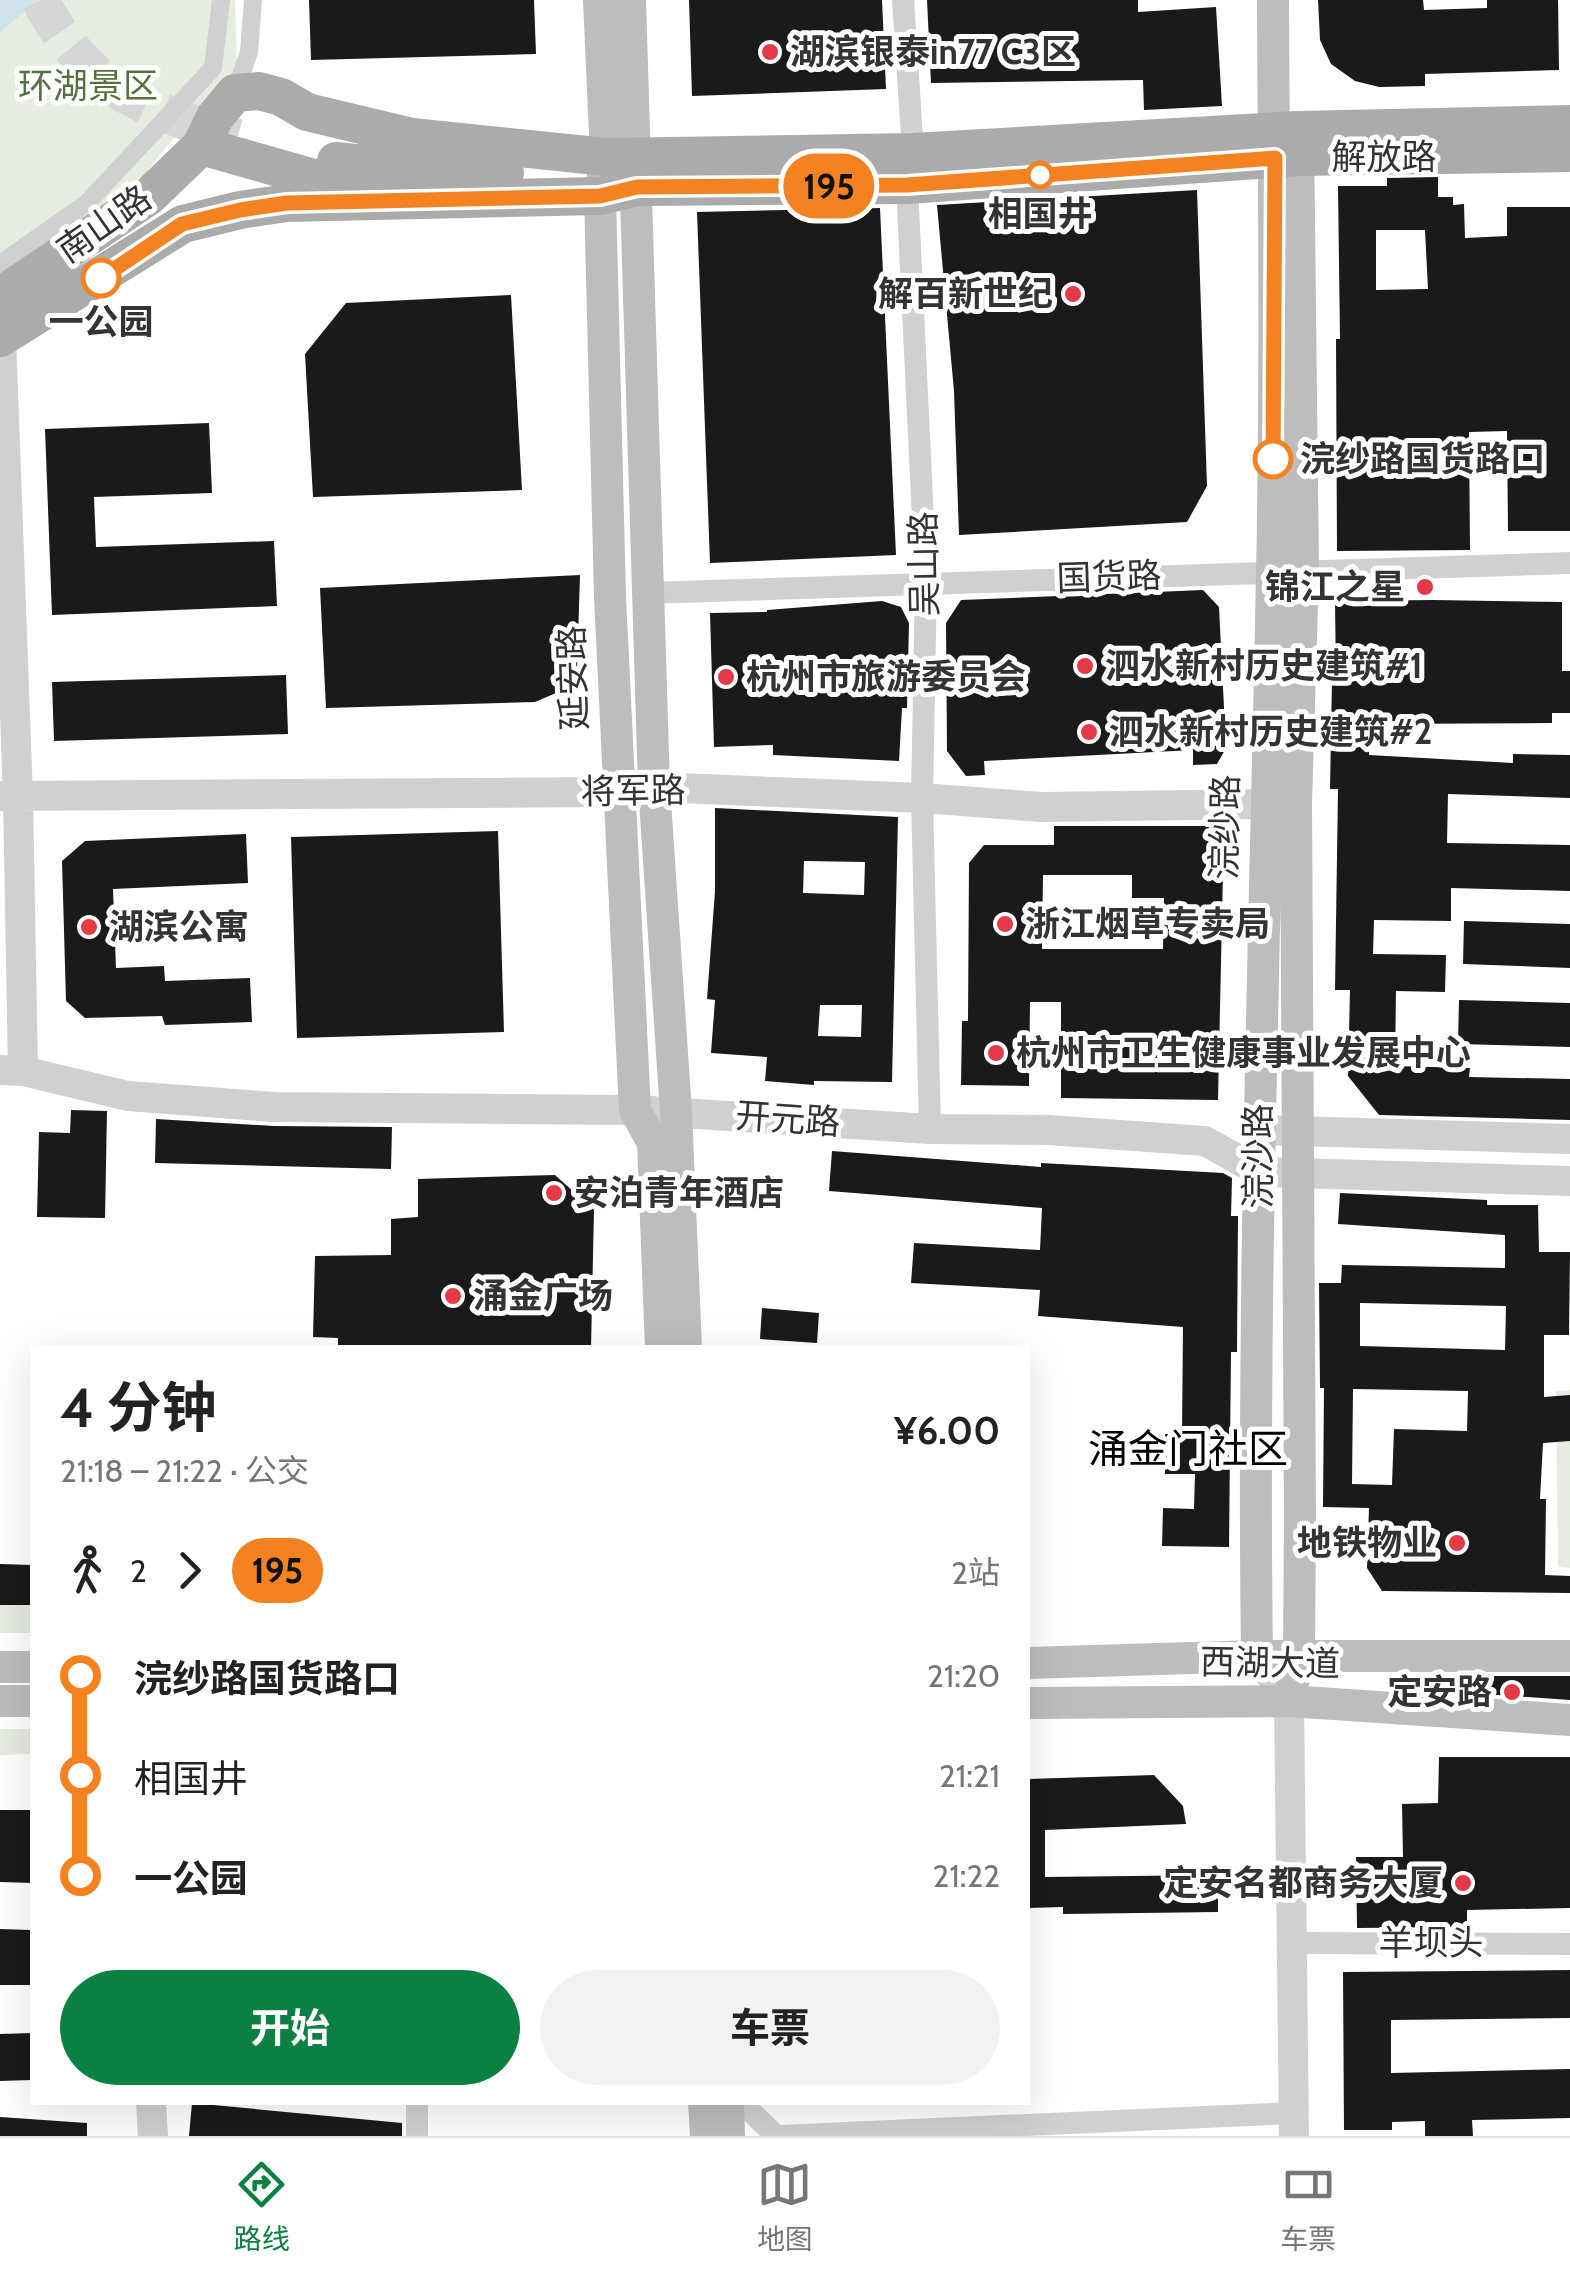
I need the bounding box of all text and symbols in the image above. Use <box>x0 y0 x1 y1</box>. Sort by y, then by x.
place label: 湖滨银泰in77 C3区 <box>790 30 1076 73</box>
marker: 湖滨银泰in77 C3区 <box>759 41 781 63</box>
park label: 环湖景区 <box>18 64 158 107</box>
street label: 解放路 <box>1331 135 1437 178</box>
line badge: 195 <box>772 154 886 218</box>
marker: 相国井 <box>1027 162 1053 188</box>
text: 195 <box>803 165 855 208</box>
street label: 南山路 <box>48 176 159 271</box>
place label: 相国井 <box>987 192 1093 235</box>
marker: 一公园 <box>82 259 120 297</box>
place label: 解百新世纪 <box>878 272 1053 315</box>
marker: 解百新世纪 <box>1062 283 1084 305</box>
place label: 一公园 <box>48 300 154 343</box>
place label: 浣纱路国货路口 <box>1300 437 1545 480</box>
marker: 浣纱路国货路口 <box>1254 440 1292 478</box>
street label: 吴山路 <box>901 511 946 617</box>
street label: 国货路 <box>1056 553 1162 600</box>
place label: 锦江之星 <box>1265 565 1405 608</box>
marker: 锦江之星 <box>1414 576 1436 598</box>
street label: 延安路 <box>549 625 596 731</box>
place label: 泗水新村历史建筑#1 <box>1105 644 1423 687</box>
place label: 杭州市旅游委员会 <box>746 655 1026 698</box>
marker: 泗水新村历史建筑#1 <box>1074 655 1096 677</box>
marker: 杭州市旅游委员会 <box>715 666 737 688</box>
place label: 泗水新村历史建筑#2 <box>1109 710 1432 753</box>
marker: 泗水新村历史建筑#2 <box>1078 721 1100 743</box>
street label: 将军路 <box>580 768 686 813</box>
street label: 浣纱路 <box>1202 774 1247 880</box>
place label: 浙江烟草专卖局 <box>1025 902 1270 945</box>
place label: 湖滨公寓 <box>109 905 249 948</box>
marker: 浙江烟草专卖局 <box>994 913 1016 935</box>
marker: 湖滨公寓 <box>78 916 100 938</box>
place label: 杭州市卫生健康事业发展中心 <box>1016 1031 1471 1074</box>
marker: 杭州市卫生健康事业发展中心 <box>985 1042 1007 1064</box>
street label: 开元路 <box>734 1093 842 1144</box>
street label: 浣沙路 <box>1236 1103 1279 1209</box>
place label: 安泊青年酒店 <box>574 1171 784 1214</box>
marker: 安泊青年酒店 <box>543 1182 565 1204</box>
place label: 涌金广场 <box>473 1274 613 1317</box>
marker: 涌金广场 <box>442 1285 464 1307</box>
text: 4 分钟 <box>60 1374 217 1441</box>
text: ¥6.00 <box>894 1407 1000 1454</box>
district label: 涌金门社区 <box>1088 1424 1288 1473</box>
text: 21:18 – 21:22 · 公交 <box>60 1451 309 1490</box>
place label: 地铁物业 <box>1297 1521 1437 1564</box>
marker: 地铁物业 <box>1446 1532 1468 1554</box>
icon: walk <box>60 1543 115 1598</box>
icon: forward <box>162 1543 217 1598</box>
text: 195 <box>252 1549 303 1592</box>
text: 2 <box>130 1551 147 1590</box>
text: 2站 <box>951 1553 1000 1592</box>
street label: 西湖大道 <box>1200 1640 1340 1685</box>
text: 浣纱路国货路口 <box>134 1655 400 1702</box>
text: 21:20 <box>927 1656 1000 1695</box>
place label: 定安路 <box>1387 1670 1492 1713</box>
marker: 定安路 <box>1501 1681 1523 1703</box>
text: 相国井 <box>134 1755 248 1802</box>
text: 21:21 <box>939 1756 1000 1795</box>
text: 一公园 <box>134 1855 248 1902</box>
text: 21:22 <box>933 1856 1000 1895</box>
place label: 定安名都商务大厦 <box>1163 1861 1443 1904</box>
marker: 定安名都商务大厦 <box>1452 1872 1474 1894</box>
street label: 羊坝头 <box>1378 1921 1484 1964</box>
button: 开始 <box>60 1970 520 2085</box>
button: 车票 <box>540 1970 1000 2085</box>
tab: 路线 <box>234 2157 290 2257</box>
tab: 地图 <box>757 2157 813 2257</box>
tab: 车票 <box>1280 2157 1336 2257</box>

